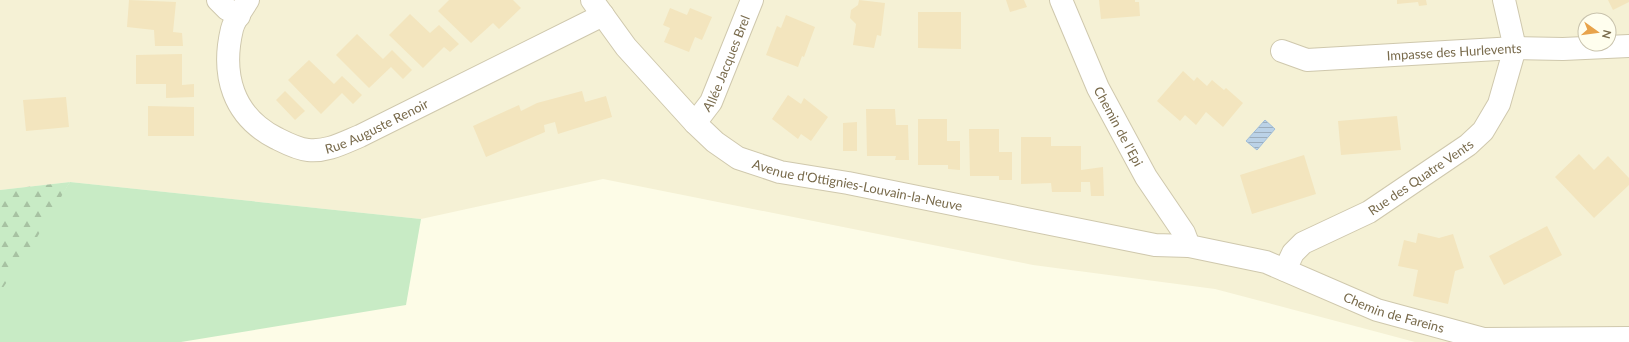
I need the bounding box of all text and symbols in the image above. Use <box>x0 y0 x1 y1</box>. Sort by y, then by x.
north arrow <box>1577 12 1617 52</box>
street label: Allée Jacques Brel <box>699 13 753 115</box>
text: N <box>1600 29 1615 40</box>
street label: Impasse des Hurlevents <box>1386 40 1522 63</box>
street label: Chemin de l'Epi <box>1091 84 1147 169</box>
street label: Rue Auguste Renoir <box>323 95 431 157</box>
street label: Rue des Quatre Vents <box>1365 136 1477 218</box>
street label: Avenue d'Ottignies-Louvain-la-Neuve <box>750 155 964 214</box>
street label: Chemin de Fareins <box>1341 288 1446 336</box>

